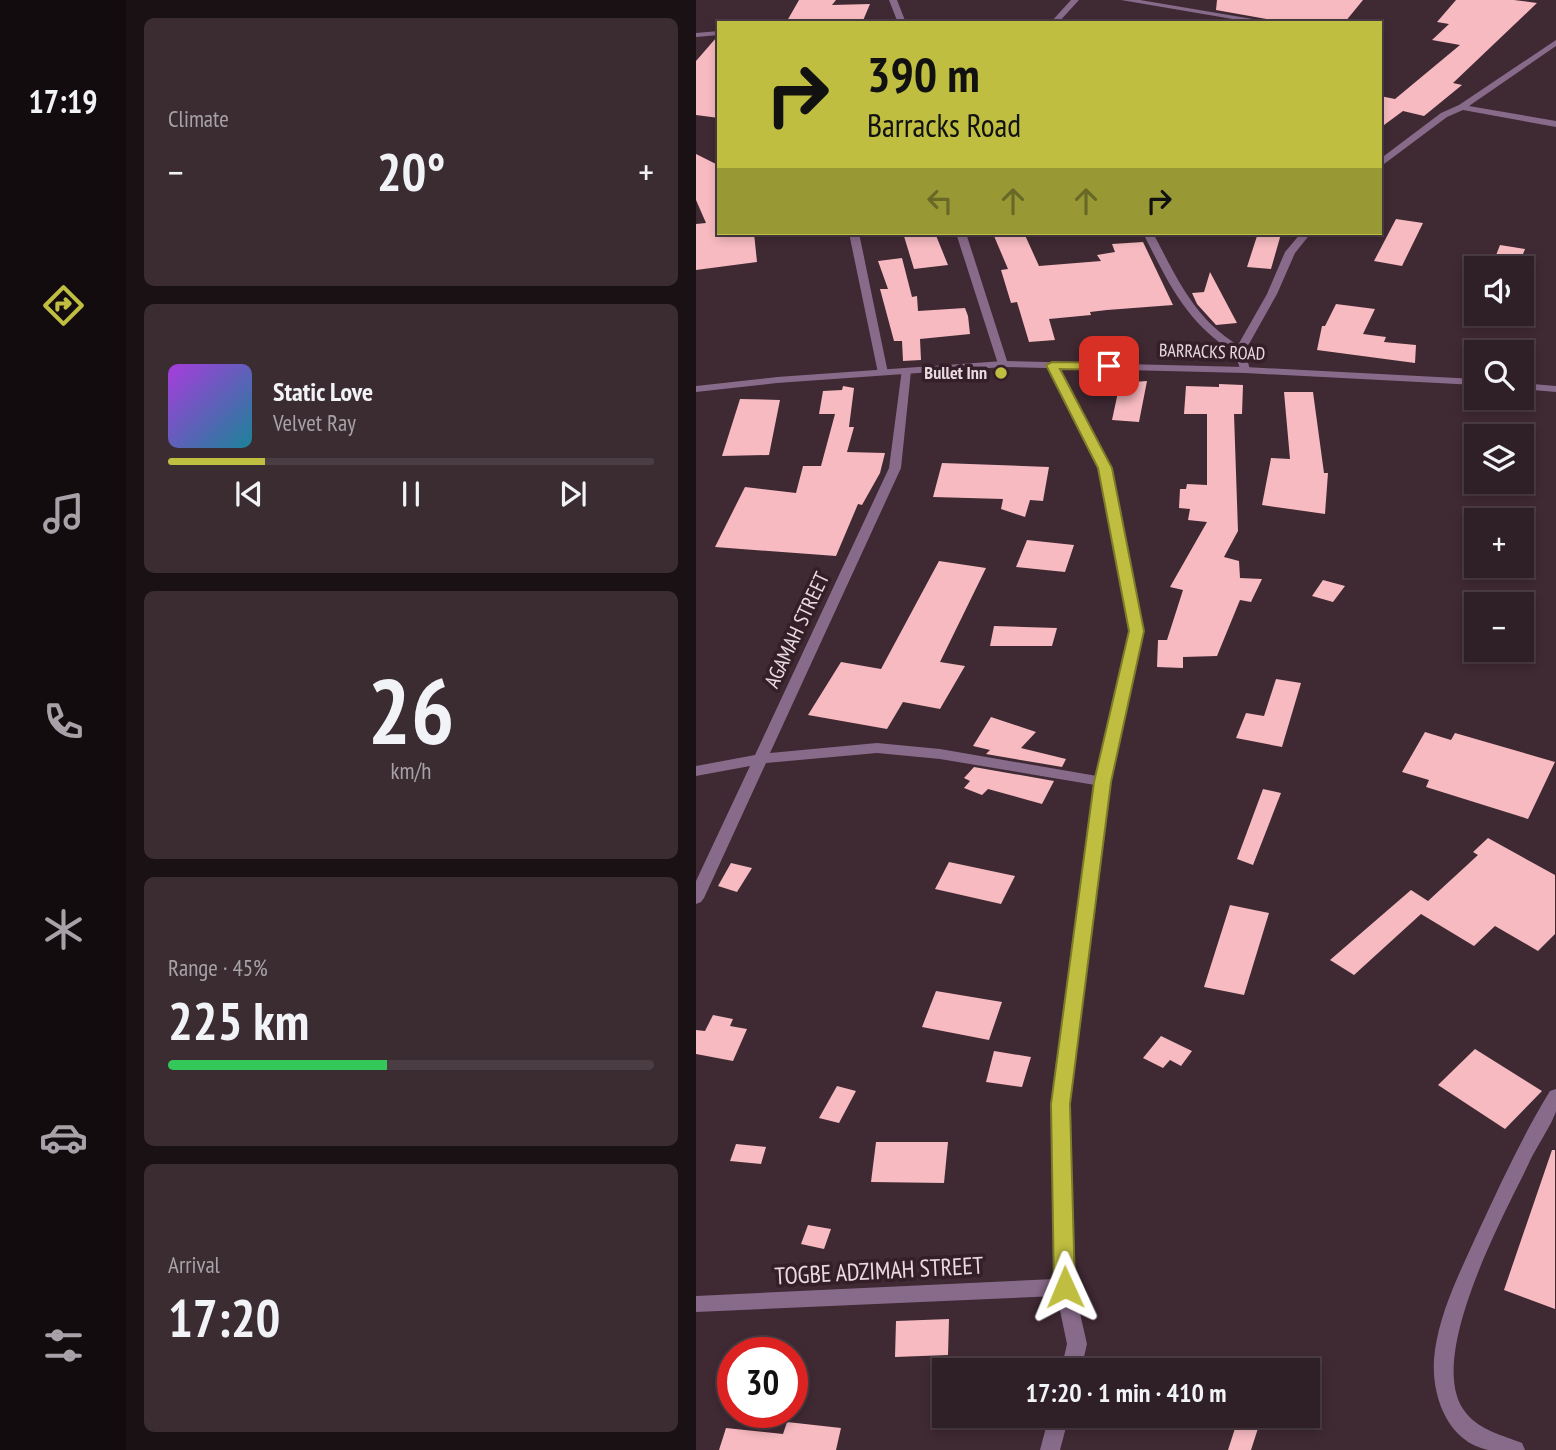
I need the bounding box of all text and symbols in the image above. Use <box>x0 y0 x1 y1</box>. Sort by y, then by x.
text: 390 m <box>867 42 980 106</box>
icon: right <box>752 49 843 140</box>
text: 17:19 <box>28 80 98 122</box>
text: Climate <box>168 104 229 133</box>
text: Barracks Road <box>867 104 1021 146</box>
text: 20° <box>377 138 445 205</box>
text: − <box>168 147 184 196</box>
text: + <box>638 147 654 196</box>
icon: left <box>921 182 959 220</box>
icon: ahead <box>994 182 1032 220</box>
icon: ahead <box>1067 182 1105 220</box>
icon: right <box>1140 182 1178 220</box>
map controls <box>1464 256 1534 662</box>
button: sound <box>1464 256 1534 326</box>
icon: directions <box>39 281 88 330</box>
pin <box>1079 336 1139 396</box>
street label: BARRACKS ROAD <box>1159 338 1266 365</box>
button: search <box>1464 340 1534 410</box>
icon: arrive <box>1090 347 1128 385</box>
place label: Bullet Inn <box>924 361 987 384</box>
marker: Bullet Inn <box>993 365 1009 381</box>
text: Static Love <box>273 375 373 408</box>
text: Velvet Ray <box>273 408 356 437</box>
button: layers <box>1464 424 1534 494</box>
icon: previous <box>230 475 268 513</box>
icon: pause <box>392 475 430 513</box>
icon: next <box>554 475 592 513</box>
icon: music <box>39 489 88 538</box>
button: + <box>1464 508 1534 578</box>
street label: AGAMAH STREET <box>758 567 835 692</box>
button: − <box>1464 592 1534 662</box>
text: 26 <box>368 651 455 769</box>
icon: phone <box>39 697 88 746</box>
text: km/h <box>391 756 431 785</box>
icon: climate <box>39 905 88 954</box>
text: Range · 45% <box>168 953 268 982</box>
text: 225 km <box>168 987 309 1054</box>
icon: car <box>39 1113 88 1162</box>
text: Arrival <box>168 1250 220 1279</box>
street label: TOGBE ADZIMAH STREET <box>774 1250 984 1291</box>
position arrow <box>1028 1250 1102 1324</box>
text: 17:20 <box>168 1284 280 1351</box>
icon: filters <box>39 1321 88 1370</box>
speed limit sign: 30 <box>717 1337 808 1428</box>
text: 17:20 · 1 min · 410 m <box>1026 1376 1226 1409</box>

